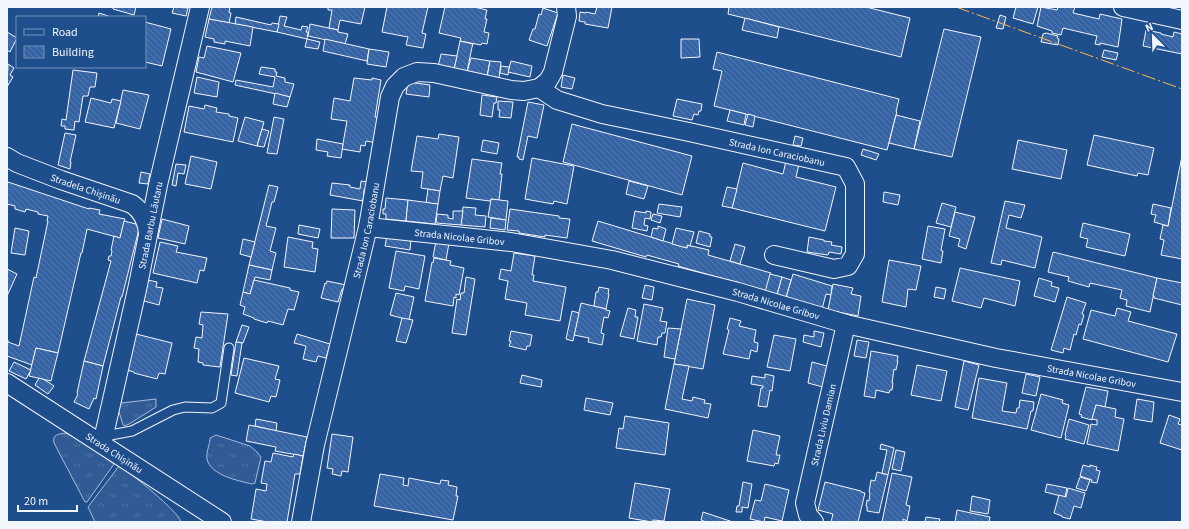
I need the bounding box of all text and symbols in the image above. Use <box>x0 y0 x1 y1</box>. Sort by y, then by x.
legend <box>16 16 146 68</box>
north arrow <box>1133 16 1173 56</box>
text: N <box>1143 19 1156 36</box>
text: Road <box>52 24 78 41</box>
text: Building <box>52 44 94 61</box>
street label: Strada Ion Caraciobanu <box>728 135 826 170</box>
street label: Stradela Chișinău <box>48 171 122 208</box>
street label: Strada Barbu Lăutaru <box>135 180 167 271</box>
street label: Strada Ion Caraciobanu <box>350 181 383 280</box>
street label: Strada Nicolae Gribov <box>414 226 505 249</box>
street label: Strada Nicolae Gribov <box>731 285 821 324</box>
street label: Strada Nicolae Gribov <box>1046 361 1137 392</box>
street label: Strada Liviu Damian <box>808 382 840 467</box>
street label: Strada Chișinău <box>83 430 145 477</box>
scale bar <box>18 487 77 513</box>
text: 20 m <box>24 493 48 510</box>

